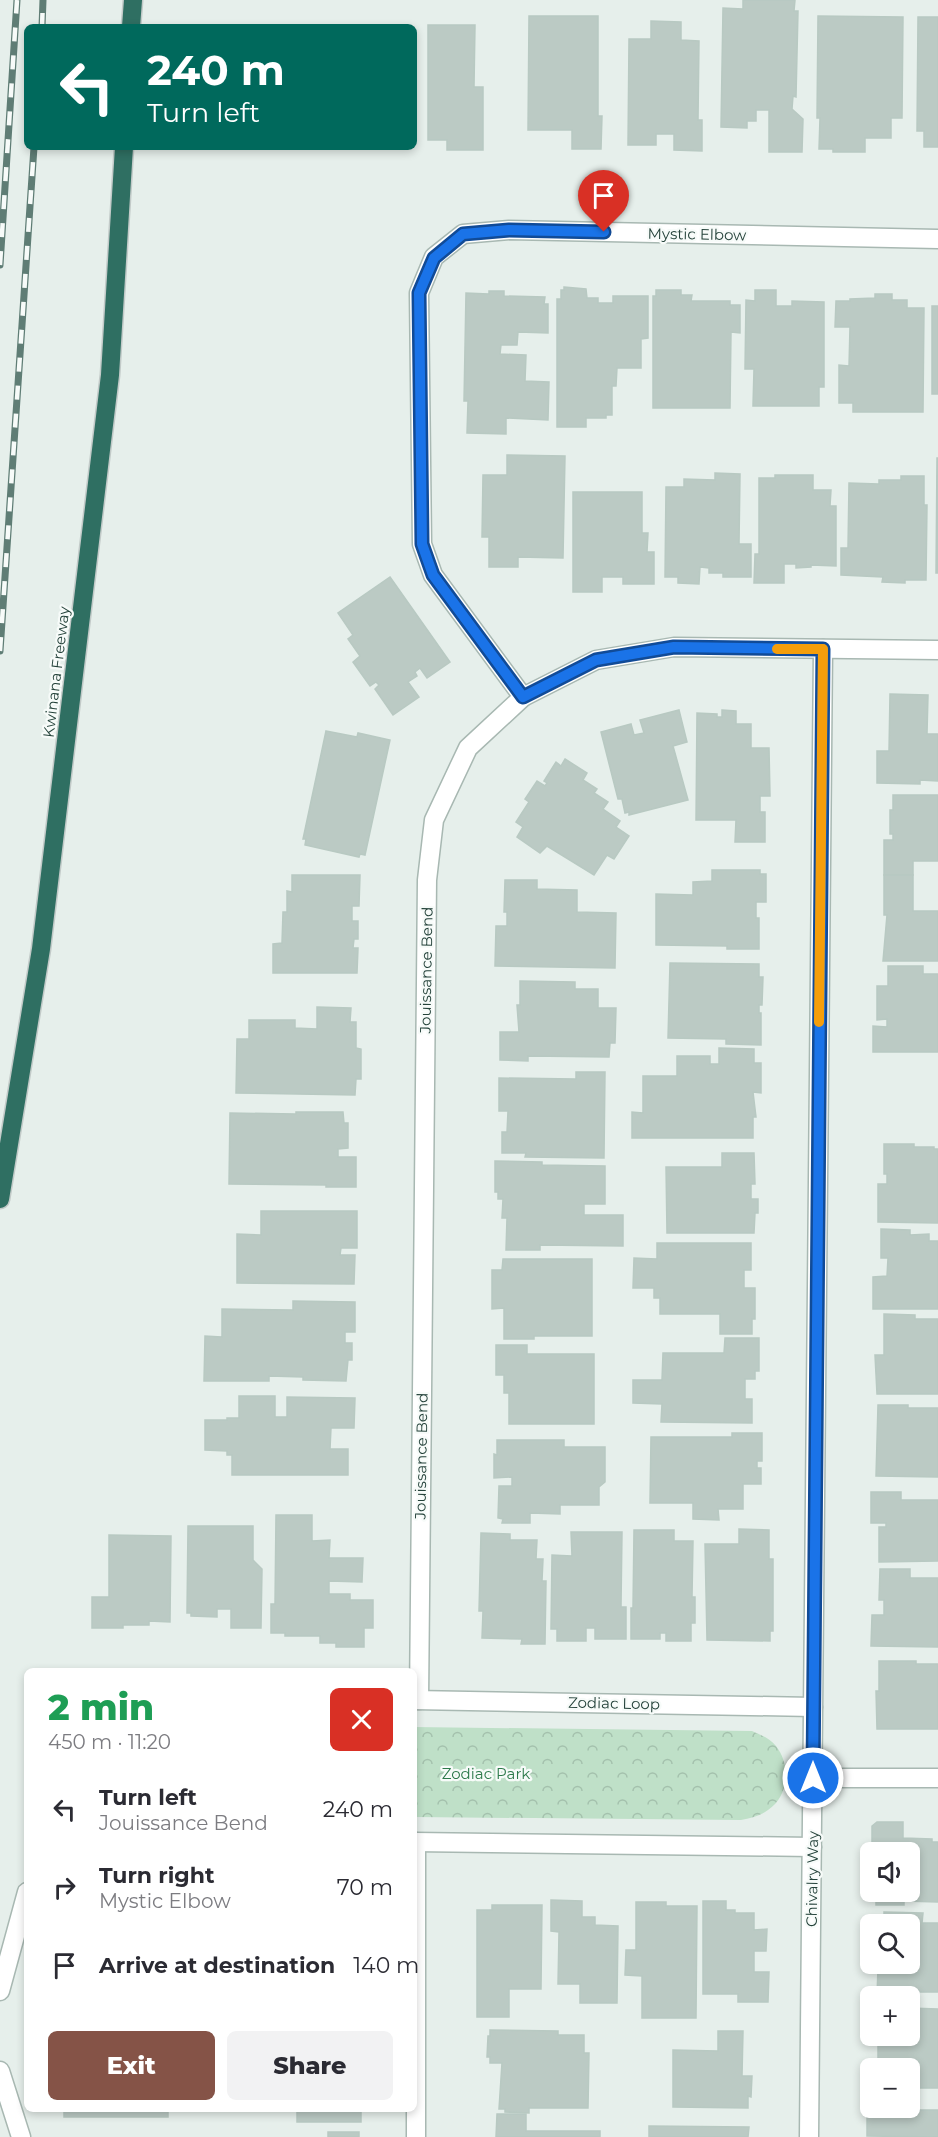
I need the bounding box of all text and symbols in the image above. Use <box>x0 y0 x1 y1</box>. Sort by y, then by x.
text: 240 m <box>147 44 285 96</box>
icon: left <box>48 48 126 126</box>
text: Turn left <box>147 96 260 129</box>
pin <box>578 170 629 232</box>
icon: arrive <box>587 179 620 212</box>
street label: Mystic Elbow <box>647 224 747 244</box>
street label: Kwinana Freeway <box>39 604 74 739</box>
street label: Jouissance Bend <box>415 907 437 1034</box>
street label: Jouissance Bend <box>410 1393 432 1520</box>
text: 2 min <box>48 1685 154 1729</box>
button: close <box>330 1688 393 1751</box>
street label: Zodiac Loop <box>568 1693 660 1713</box>
text: 450 m · 11:20 <box>48 1730 171 1754</box>
position arrow <box>781 1746 845 1810</box>
park label: Zodiac Park <box>442 1764 530 1783</box>
text: Turn left <box>99 1784 197 1811</box>
icon: left <box>48 1793 81 1826</box>
text: 240 m <box>323 1796 393 1823</box>
text: Jouissance Bend <box>99 1811 268 1835</box>
street label: Chivalry Way <box>802 1830 822 1927</box>
map controls <box>860 1842 920 2118</box>
button: sound <box>860 1842 920 1902</box>
text: Turn right <box>99 1862 214 1889</box>
icon: right <box>48 1871 81 1904</box>
text: 70 m <box>337 1874 393 1901</box>
text: Mystic Elbow <box>99 1889 231 1913</box>
button: search <box>860 1914 920 1974</box>
icon: arrive <box>48 1949 81 1982</box>
text: Arrive at destination <box>99 1952 335 1979</box>
text: 140 m <box>353 1952 419 1979</box>
button: + <box>860 1986 920 2046</box>
button: Exit <box>48 2031 215 2100</box>
button: Share <box>227 2031 393 2100</box>
button: − <box>860 2058 920 2118</box>

